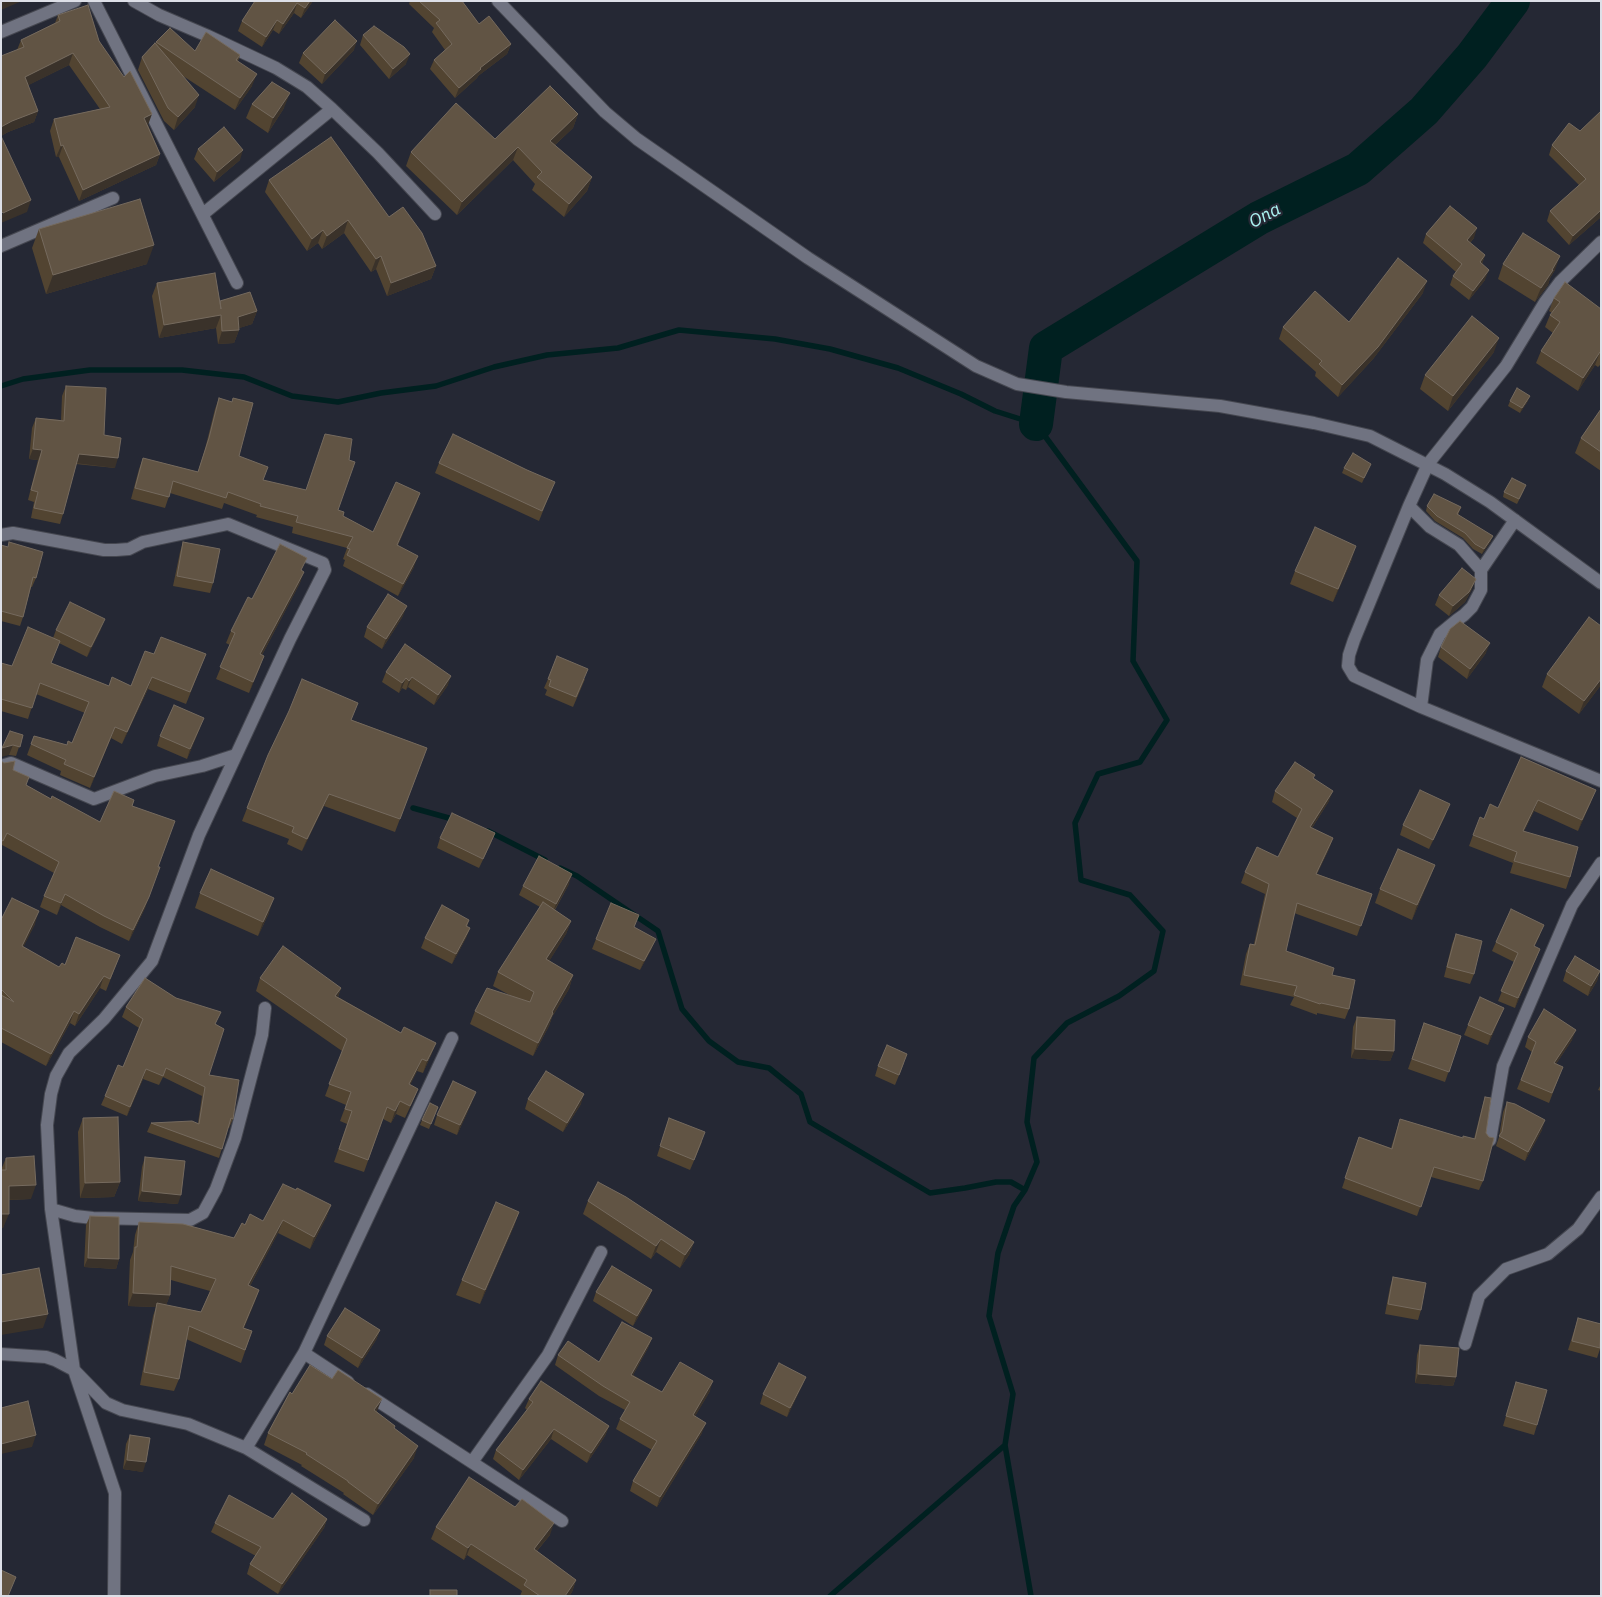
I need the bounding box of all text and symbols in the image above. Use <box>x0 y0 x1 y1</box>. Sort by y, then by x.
water label: Ona <box>1245 199 1285 233</box>

